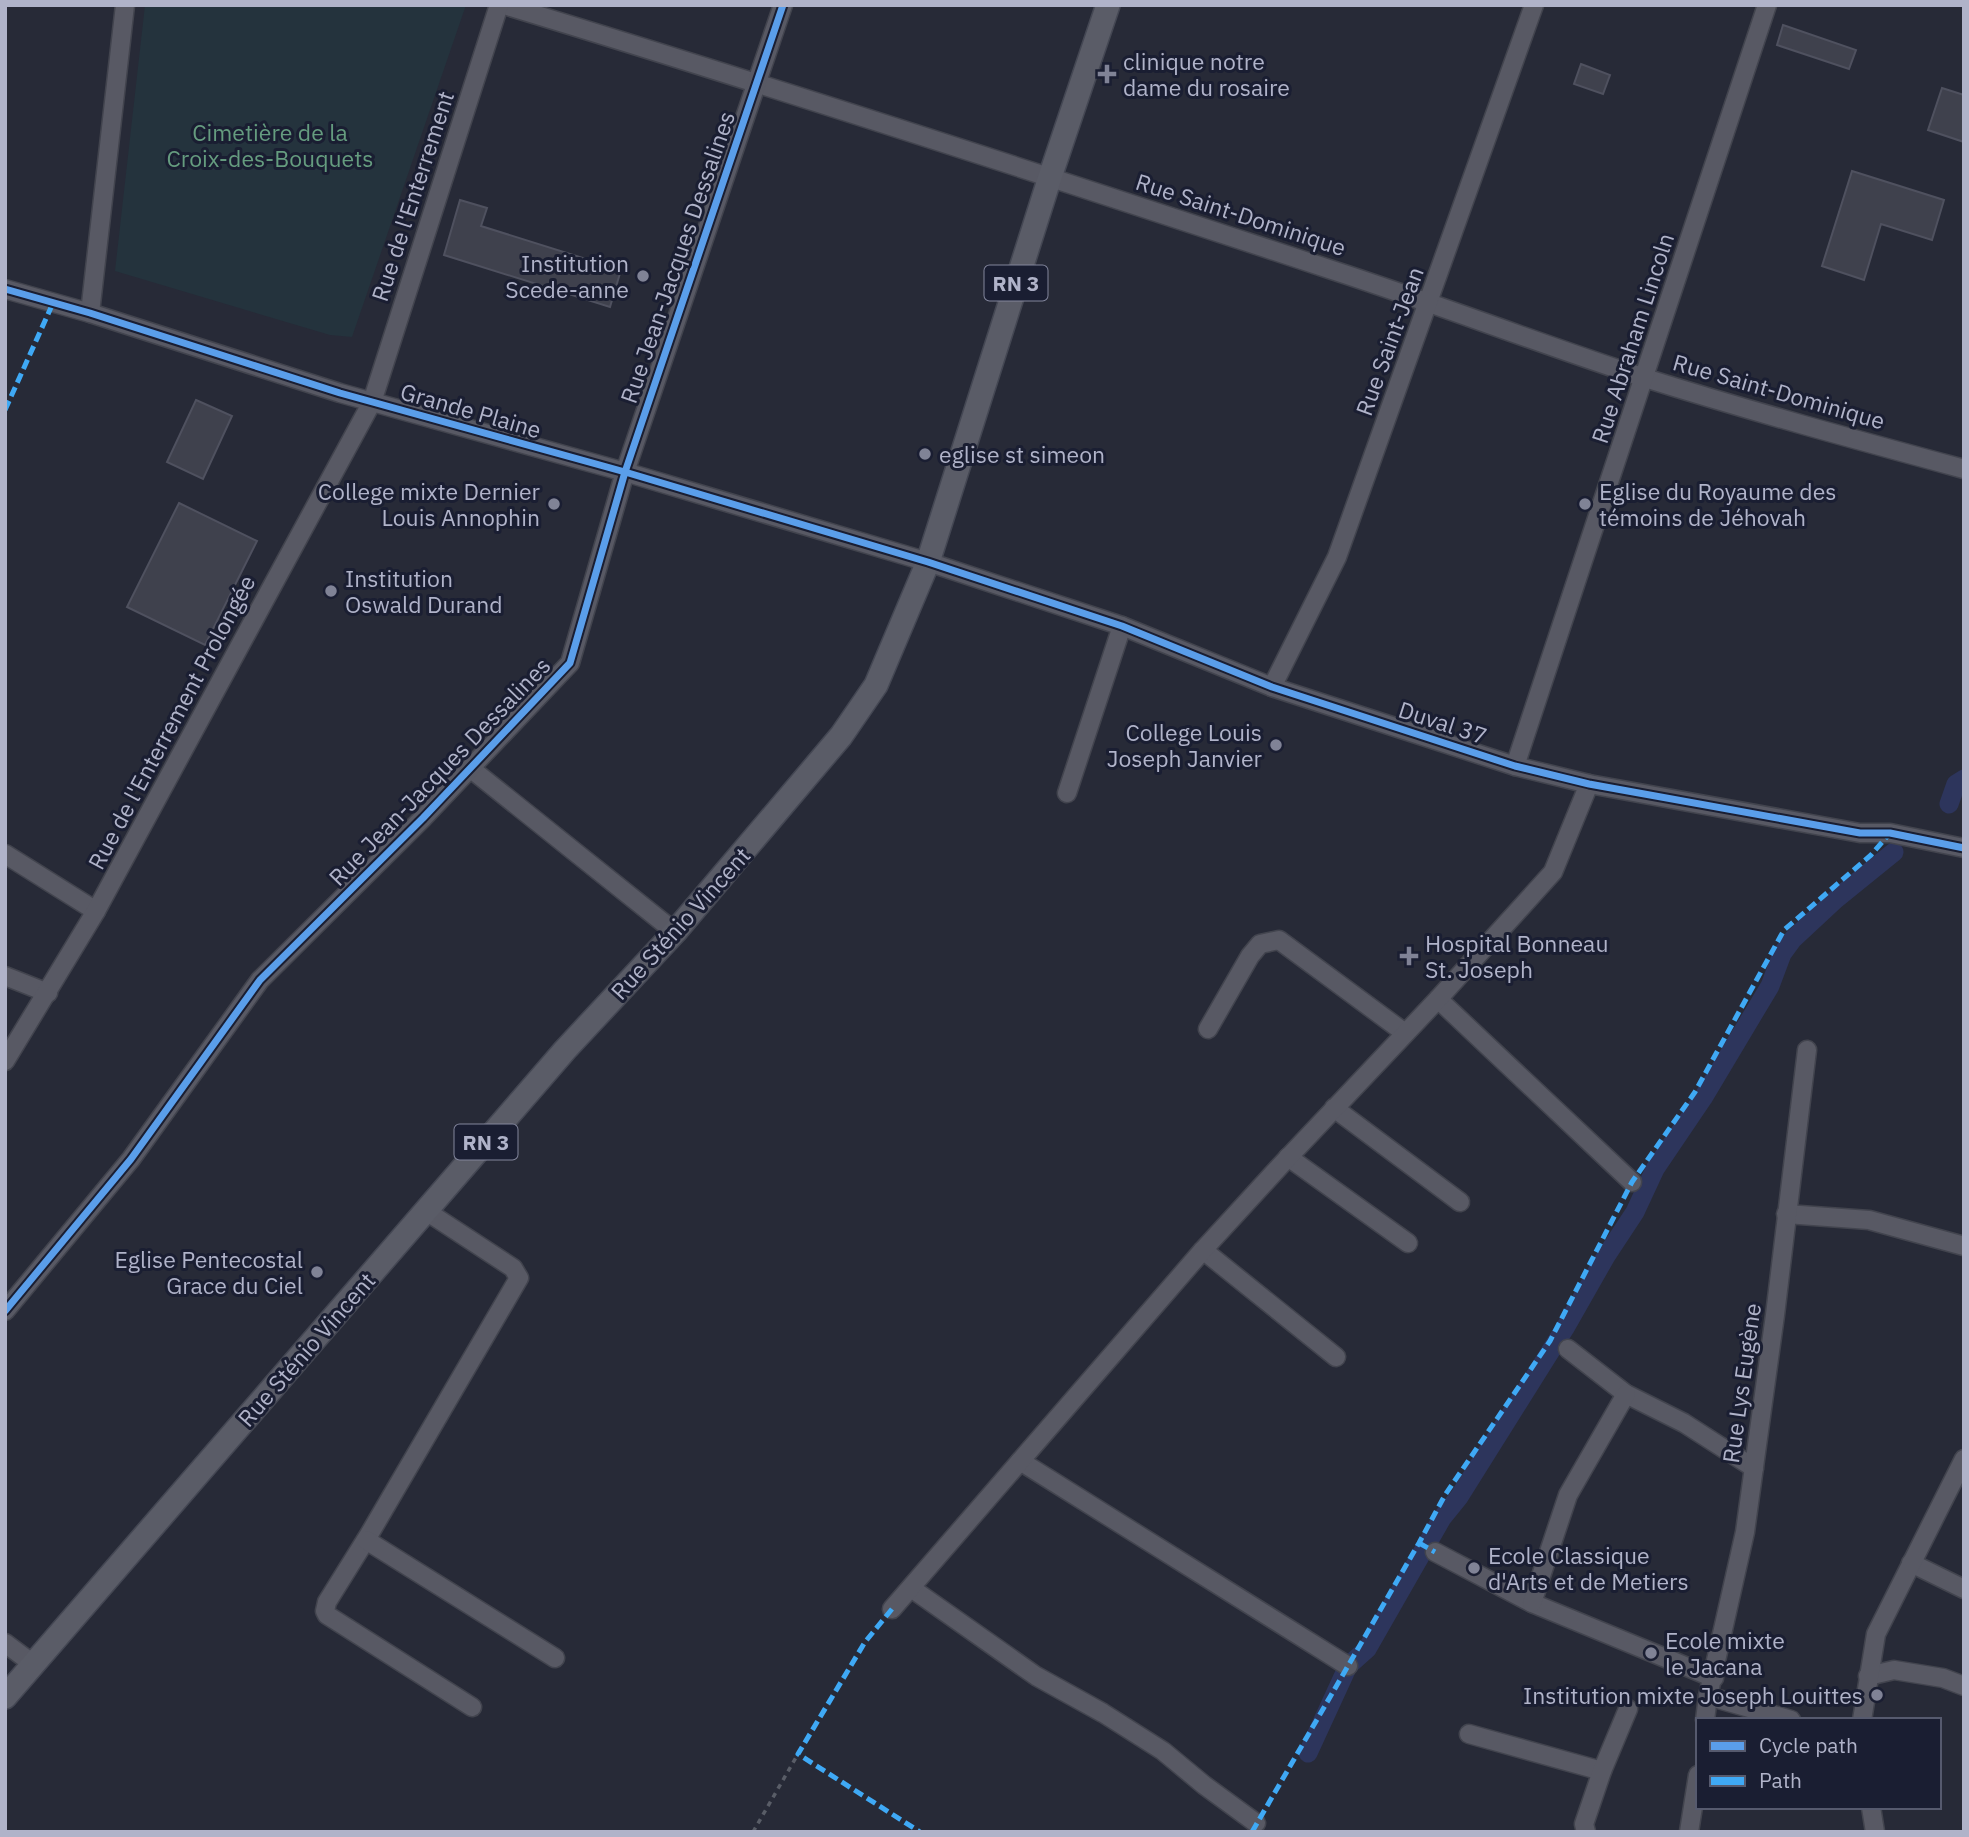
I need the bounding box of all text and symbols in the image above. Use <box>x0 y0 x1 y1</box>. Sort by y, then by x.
place label: clinique notre dame du rosaire <box>1123 46 1290 102</box>
marker: clinique notre dame du rosaire <box>1097 64 1117 84</box>
street label: Rue de l'Enterrement <box>364 87 460 305</box>
street label: Rue Jean-Jacques Dessalines <box>613 107 741 407</box>
park label: Cimetière de la Croix-des-Bouquets <box>167 117 373 173</box>
street label: Rue Saint-Dominique <box>1132 166 1350 262</box>
street label: Rue Abraham Lincoln <box>1584 229 1680 447</box>
place label: Institution Scede-anne <box>505 248 629 304</box>
street label: Rue Saint-Jean <box>1348 263 1430 419</box>
road number: RN 3 <box>984 266 1048 300</box>
marker: Institution Scede-anne <box>635 268 651 284</box>
street label: Rue Saint-Dominique <box>1670 346 1888 436</box>
street label: Grande Plaine <box>397 376 545 444</box>
place label: eglise st simeon <box>939 439 1105 469</box>
marker: eglise st simeon <box>917 446 933 462</box>
place label: College mixte Dernier Louis Annophin <box>318 476 541 532</box>
place label: Eglise du Royaume des témoins de Jéhovah <box>1599 476 1836 532</box>
marker: College mixte Dernier Louis Annophin <box>546 496 562 512</box>
marker: Eglise du Royaume des témoins de Jéhovah <box>1577 496 1593 512</box>
place label: Institution Oswald Durand <box>345 563 503 619</box>
street label: Rue de l'Enterrement Prolongée <box>80 570 262 874</box>
marker: Institution Oswald Durand <box>323 583 339 599</box>
street label: Rue Jean-Jacques Dessalines <box>322 650 556 892</box>
street label: Duval 37 <box>1395 694 1491 750</box>
place label: College Louis Joseph Janvier <box>1107 717 1263 773</box>
marker: College Louis Joseph Janvier <box>1268 737 1284 753</box>
street label: Rue Sténio Vincent <box>604 841 756 1005</box>
place label: Hospital Bonneau St. Joseph <box>1425 928 1608 984</box>
marker: Hospital Bonneau St. Joseph <box>1399 946 1419 966</box>
road number: RN 3 <box>454 1124 518 1160</box>
place label: Eglise Pentecostal Grace du Ciel <box>115 1244 303 1300</box>
marker: Eglise Pentecostal Grace du Ciel <box>309 1264 325 1280</box>
street label: Rue Sténio Vincent <box>231 1266 381 1432</box>
street label: Rue Lys Eugène <box>1715 1301 1767 1465</box>
place label: Ecole Classique d'Arts et de Metiers <box>1488 1540 1689 1596</box>
marker: Ecole Classique d'Arts et de Metiers <box>1466 1560 1482 1576</box>
place label: Ecole mixte le Jacana <box>1665 1625 1785 1681</box>
marker: Ecole mixte le Jacana <box>1643 1645 1659 1661</box>
place label: Institution mixte Joseph Louittes <box>1523 1680 1863 1710</box>
marker: Institution mixte Joseph Louittes <box>1869 1687 1885 1703</box>
legend <box>1696 1718 1941 1809</box>
text: Cycle path <box>1759 1731 1858 1759</box>
text: Path <box>1759 1766 1802 1794</box>

